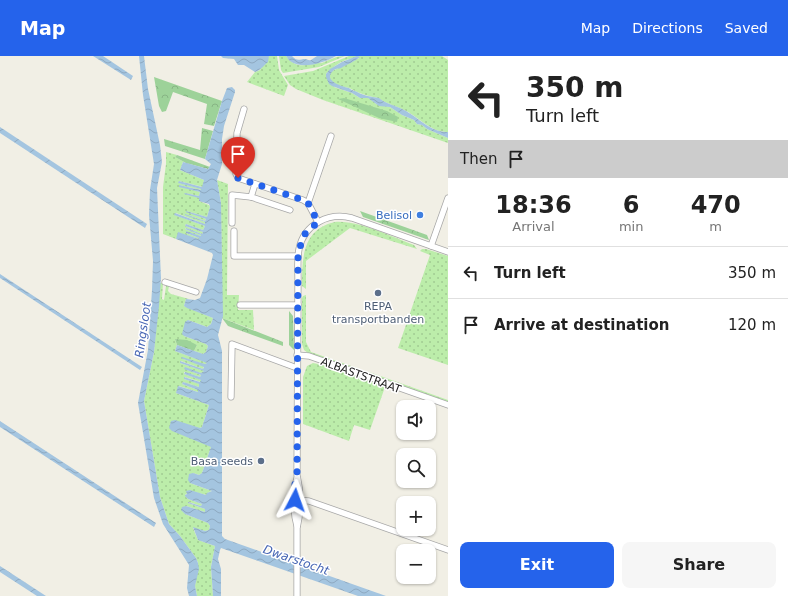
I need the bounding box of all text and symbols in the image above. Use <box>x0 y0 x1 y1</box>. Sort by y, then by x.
text: Map <box>20 17 65 39</box>
text: Map <box>581 20 610 36</box>
text: Directions <box>632 20 703 36</box>
text: Saved <box>725 20 768 36</box>
text: 350 m <box>526 71 623 104</box>
icon: left <box>460 72 512 124</box>
text: Turn left <box>526 105 599 126</box>
pin <box>221 137 255 178</box>
icon: arrive <box>227 143 249 165</box>
icon: arrive <box>505 148 527 170</box>
text: Then <box>460 150 497 168</box>
text: 18:36 <box>495 191 572 219</box>
text: 6 <box>623 191 639 219</box>
text: 470 <box>691 191 741 219</box>
place label: Belisol <box>376 209 412 222</box>
marker: Belisol <box>415 210 425 220</box>
text: Arrival <box>512 219 555 234</box>
text: min <box>619 219 643 234</box>
text: m <box>709 219 722 234</box>
icon: left <box>460 262 482 284</box>
text: Turn left <box>494 264 566 282</box>
text: 350 m <box>728 264 776 282</box>
marker: REPA transportbanden <box>373 288 383 298</box>
water label: Ringsloot <box>132 300 154 359</box>
place label: REPA transportbanden <box>332 300 424 326</box>
icon: arrive <box>460 314 482 336</box>
text: Arrive at destination <box>494 316 669 334</box>
text: 120 m <box>728 316 776 334</box>
street label: ALBASTSTRAAT <box>319 355 403 396</box>
map controls <box>396 400 436 584</box>
button: sound <box>396 400 436 440</box>
button: search <box>396 448 436 488</box>
place label: Basa seeds <box>191 455 253 468</box>
marker: Basa seeds <box>256 456 266 466</box>
position arrow <box>274 479 316 521</box>
button: + <box>396 496 436 536</box>
water label: Dwarstocht <box>261 542 332 578</box>
button: Exit <box>460 542 614 588</box>
button: Share <box>622 542 776 588</box>
button: − <box>396 544 436 584</box>

